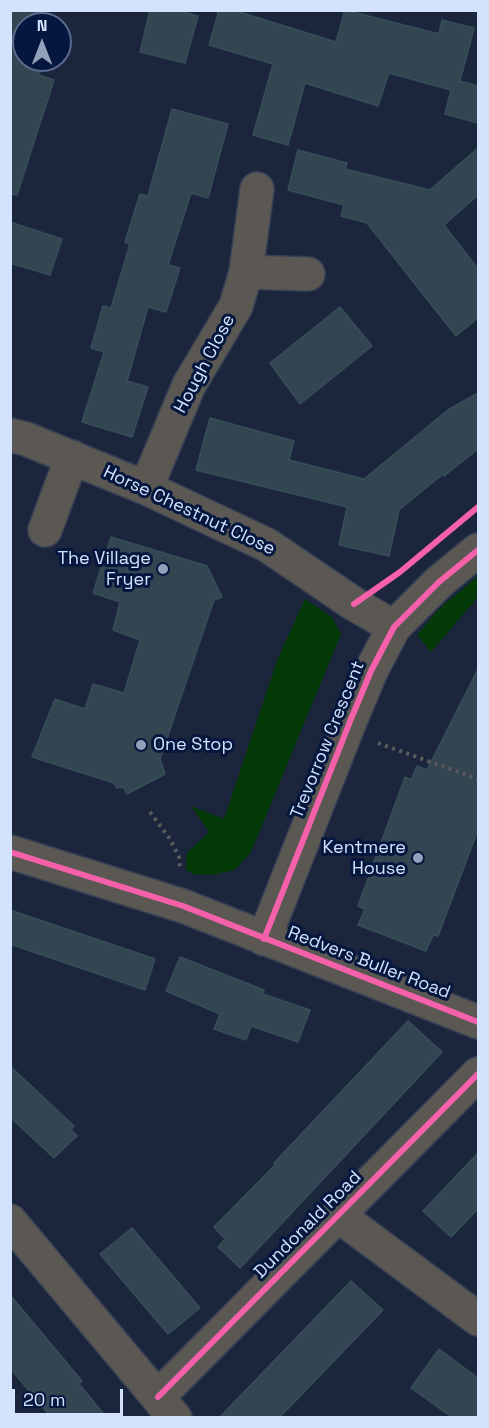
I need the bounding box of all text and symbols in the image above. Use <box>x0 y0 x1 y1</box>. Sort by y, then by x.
north arrow <box>12 12 72 72</box>
text: N <box>37 15 47 36</box>
street label: Hough Close <box>170 311 240 417</box>
street label: Horse Chestnut Close <box>100 462 278 560</box>
place label: The Village Fryer <box>57 548 151 590</box>
marker: The Village Fryer <box>156 562 170 576</box>
street label: Trevorrow Crescent <box>286 658 370 822</box>
place label: One Stop <box>153 734 233 756</box>
marker: One Stop <box>134 738 148 752</box>
place label: Kentmere House <box>322 837 406 880</box>
marker: Kentmere House <box>411 851 425 865</box>
street label: Redvers Buller Road <box>285 922 453 1004</box>
street label: Dundonald Road <box>250 1167 366 1283</box>
scale bar <box>15 1377 126 1415</box>
text: 20 m <box>23 1388 66 1411</box>

